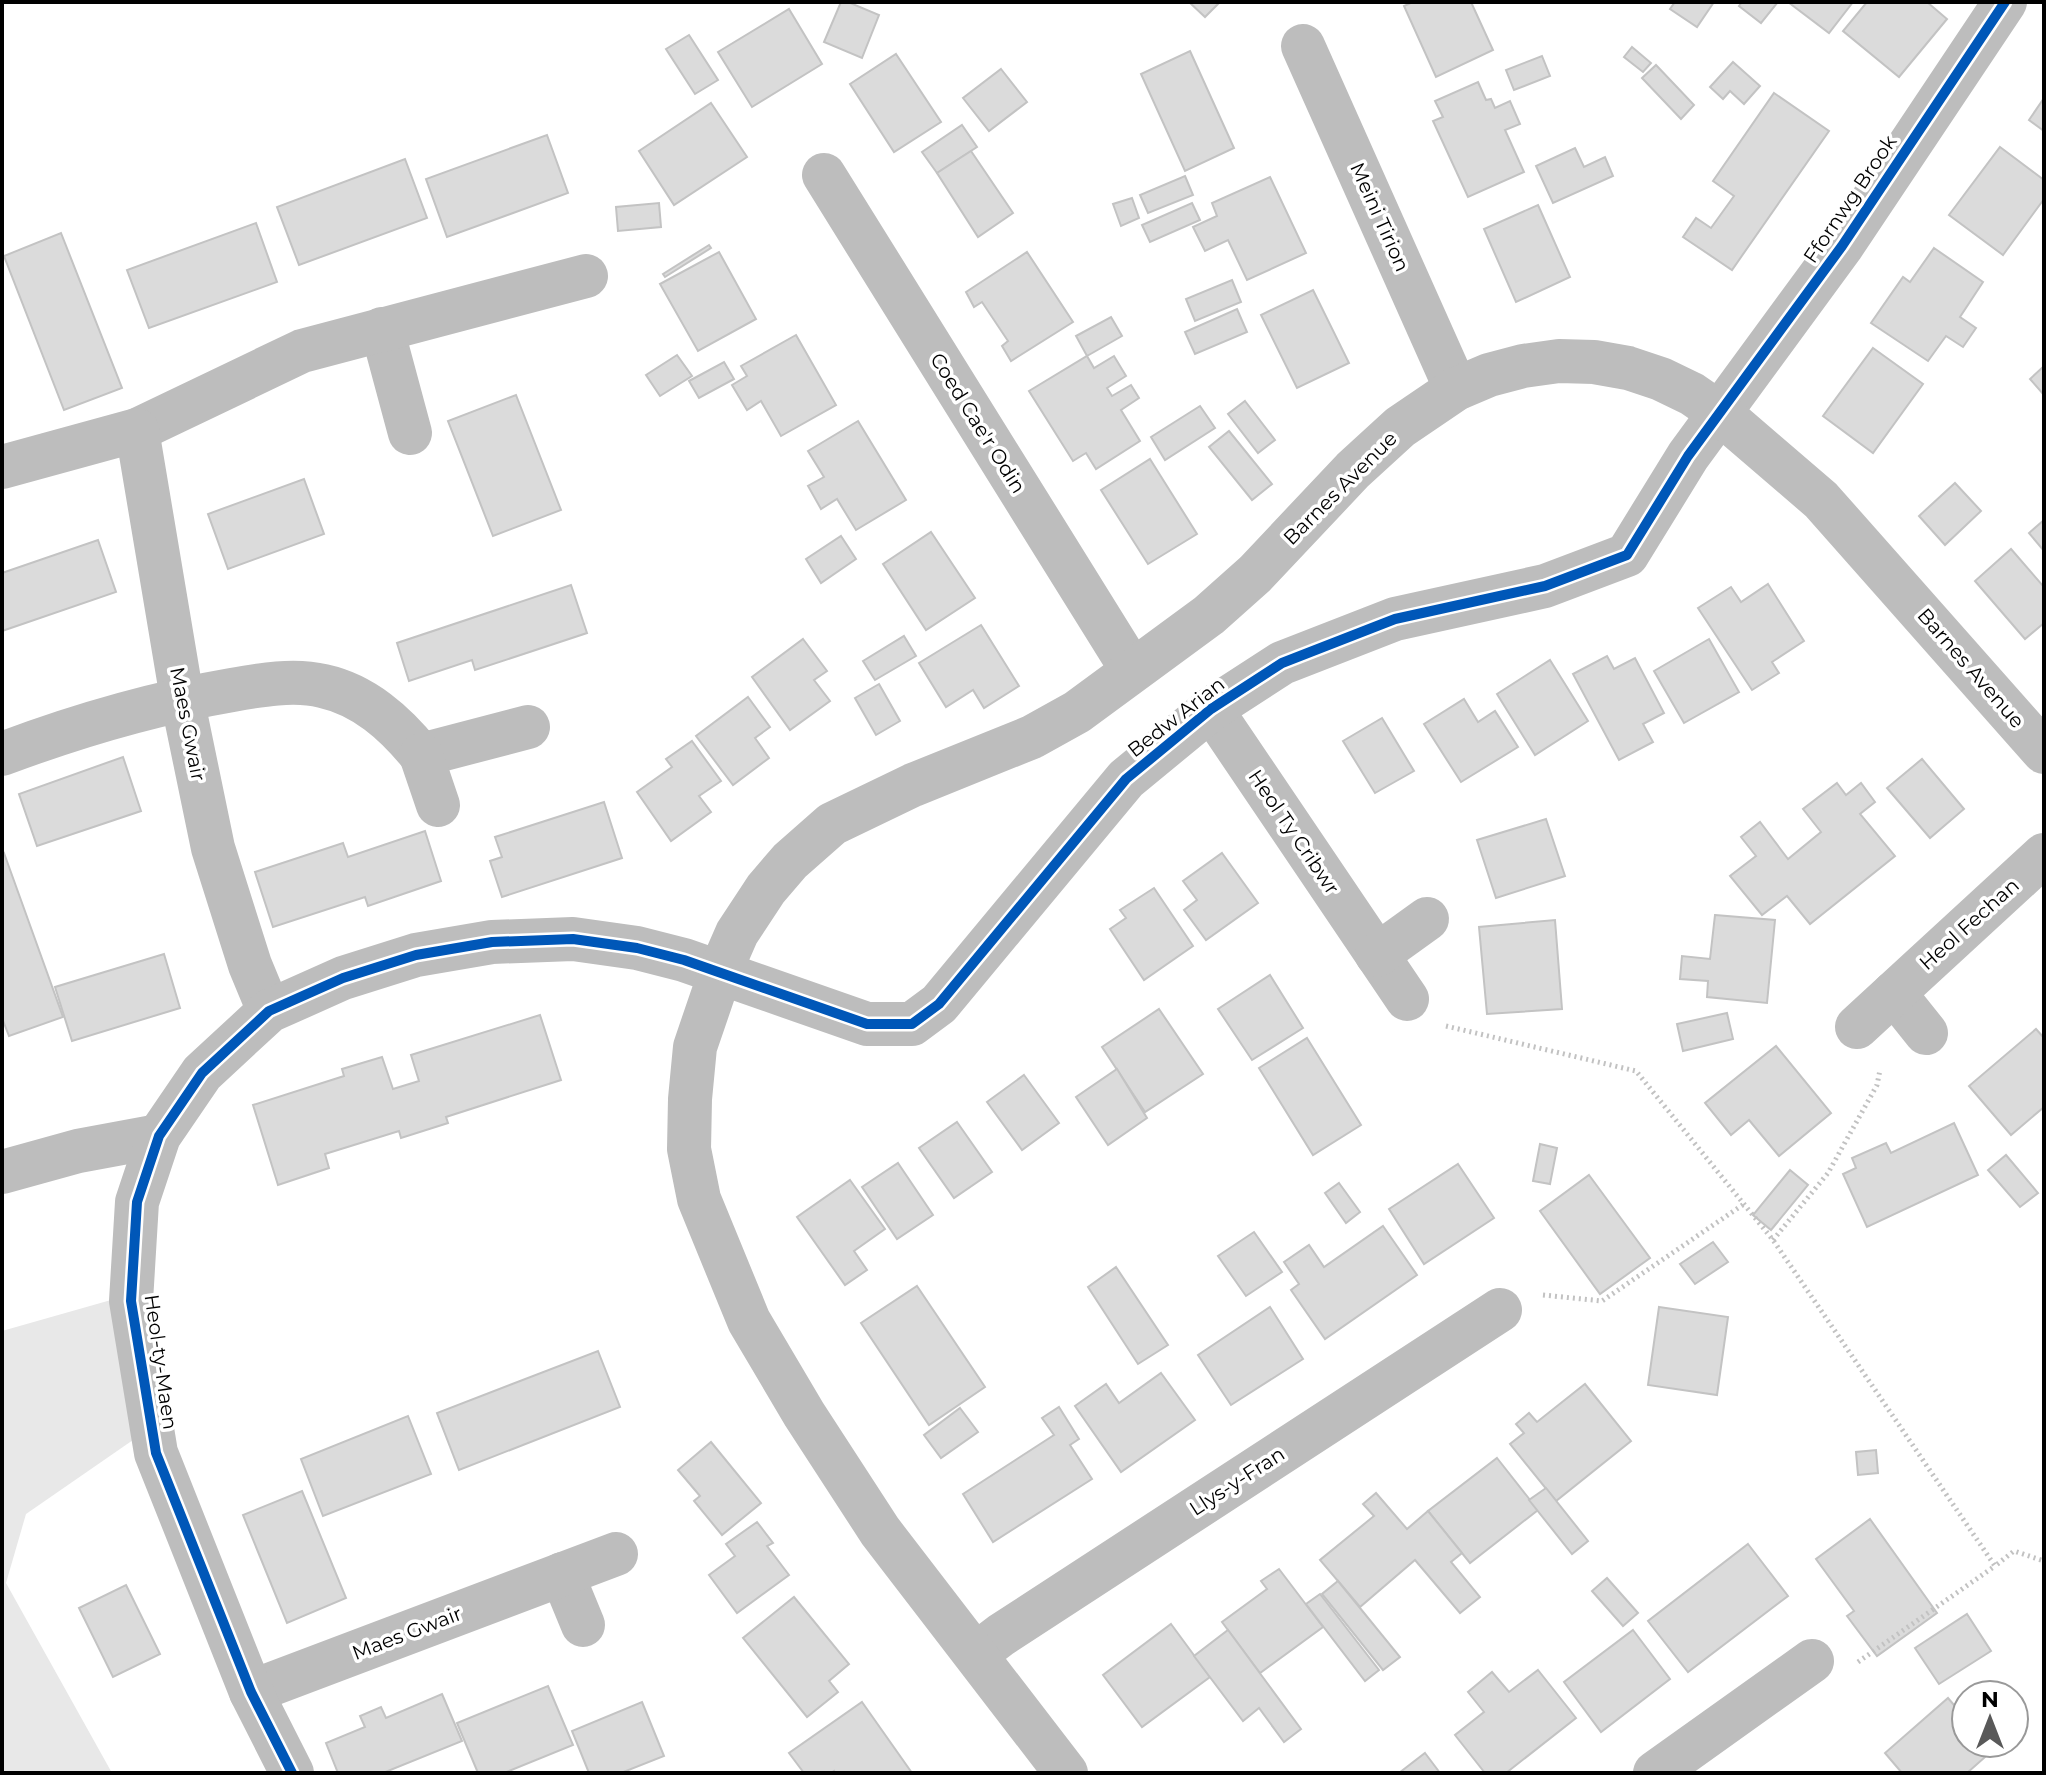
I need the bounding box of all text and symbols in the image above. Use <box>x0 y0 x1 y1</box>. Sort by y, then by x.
street label: Ffornwg Brook <box>1798 130 1902 268</box>
street label: Meini Tirion <box>1345 159 1415 275</box>
street label: Coed Cae'r Odin <box>925 348 1031 498</box>
street label: Barnes Avenue <box>1278 426 1402 550</box>
street label: Barnes Avenue <box>1912 603 2030 733</box>
street label: Maes Gwair <box>165 665 211 783</box>
street label: Bedw Arian <box>1123 672 1229 762</box>
street label: Heol Ty Cribwr <box>1243 765 1345 899</box>
street label: Heol Fechan <box>1914 873 2024 975</box>
street label: Heol-ty-Maen <box>140 1293 182 1431</box>
street label: Llys-y-Fran <box>1185 1441 1289 1521</box>
street label: Maes Gwair <box>349 1601 465 1665</box>
north arrow <box>1950 1679 2030 1759</box>
text: N <box>1981 1686 1999 1713</box>

